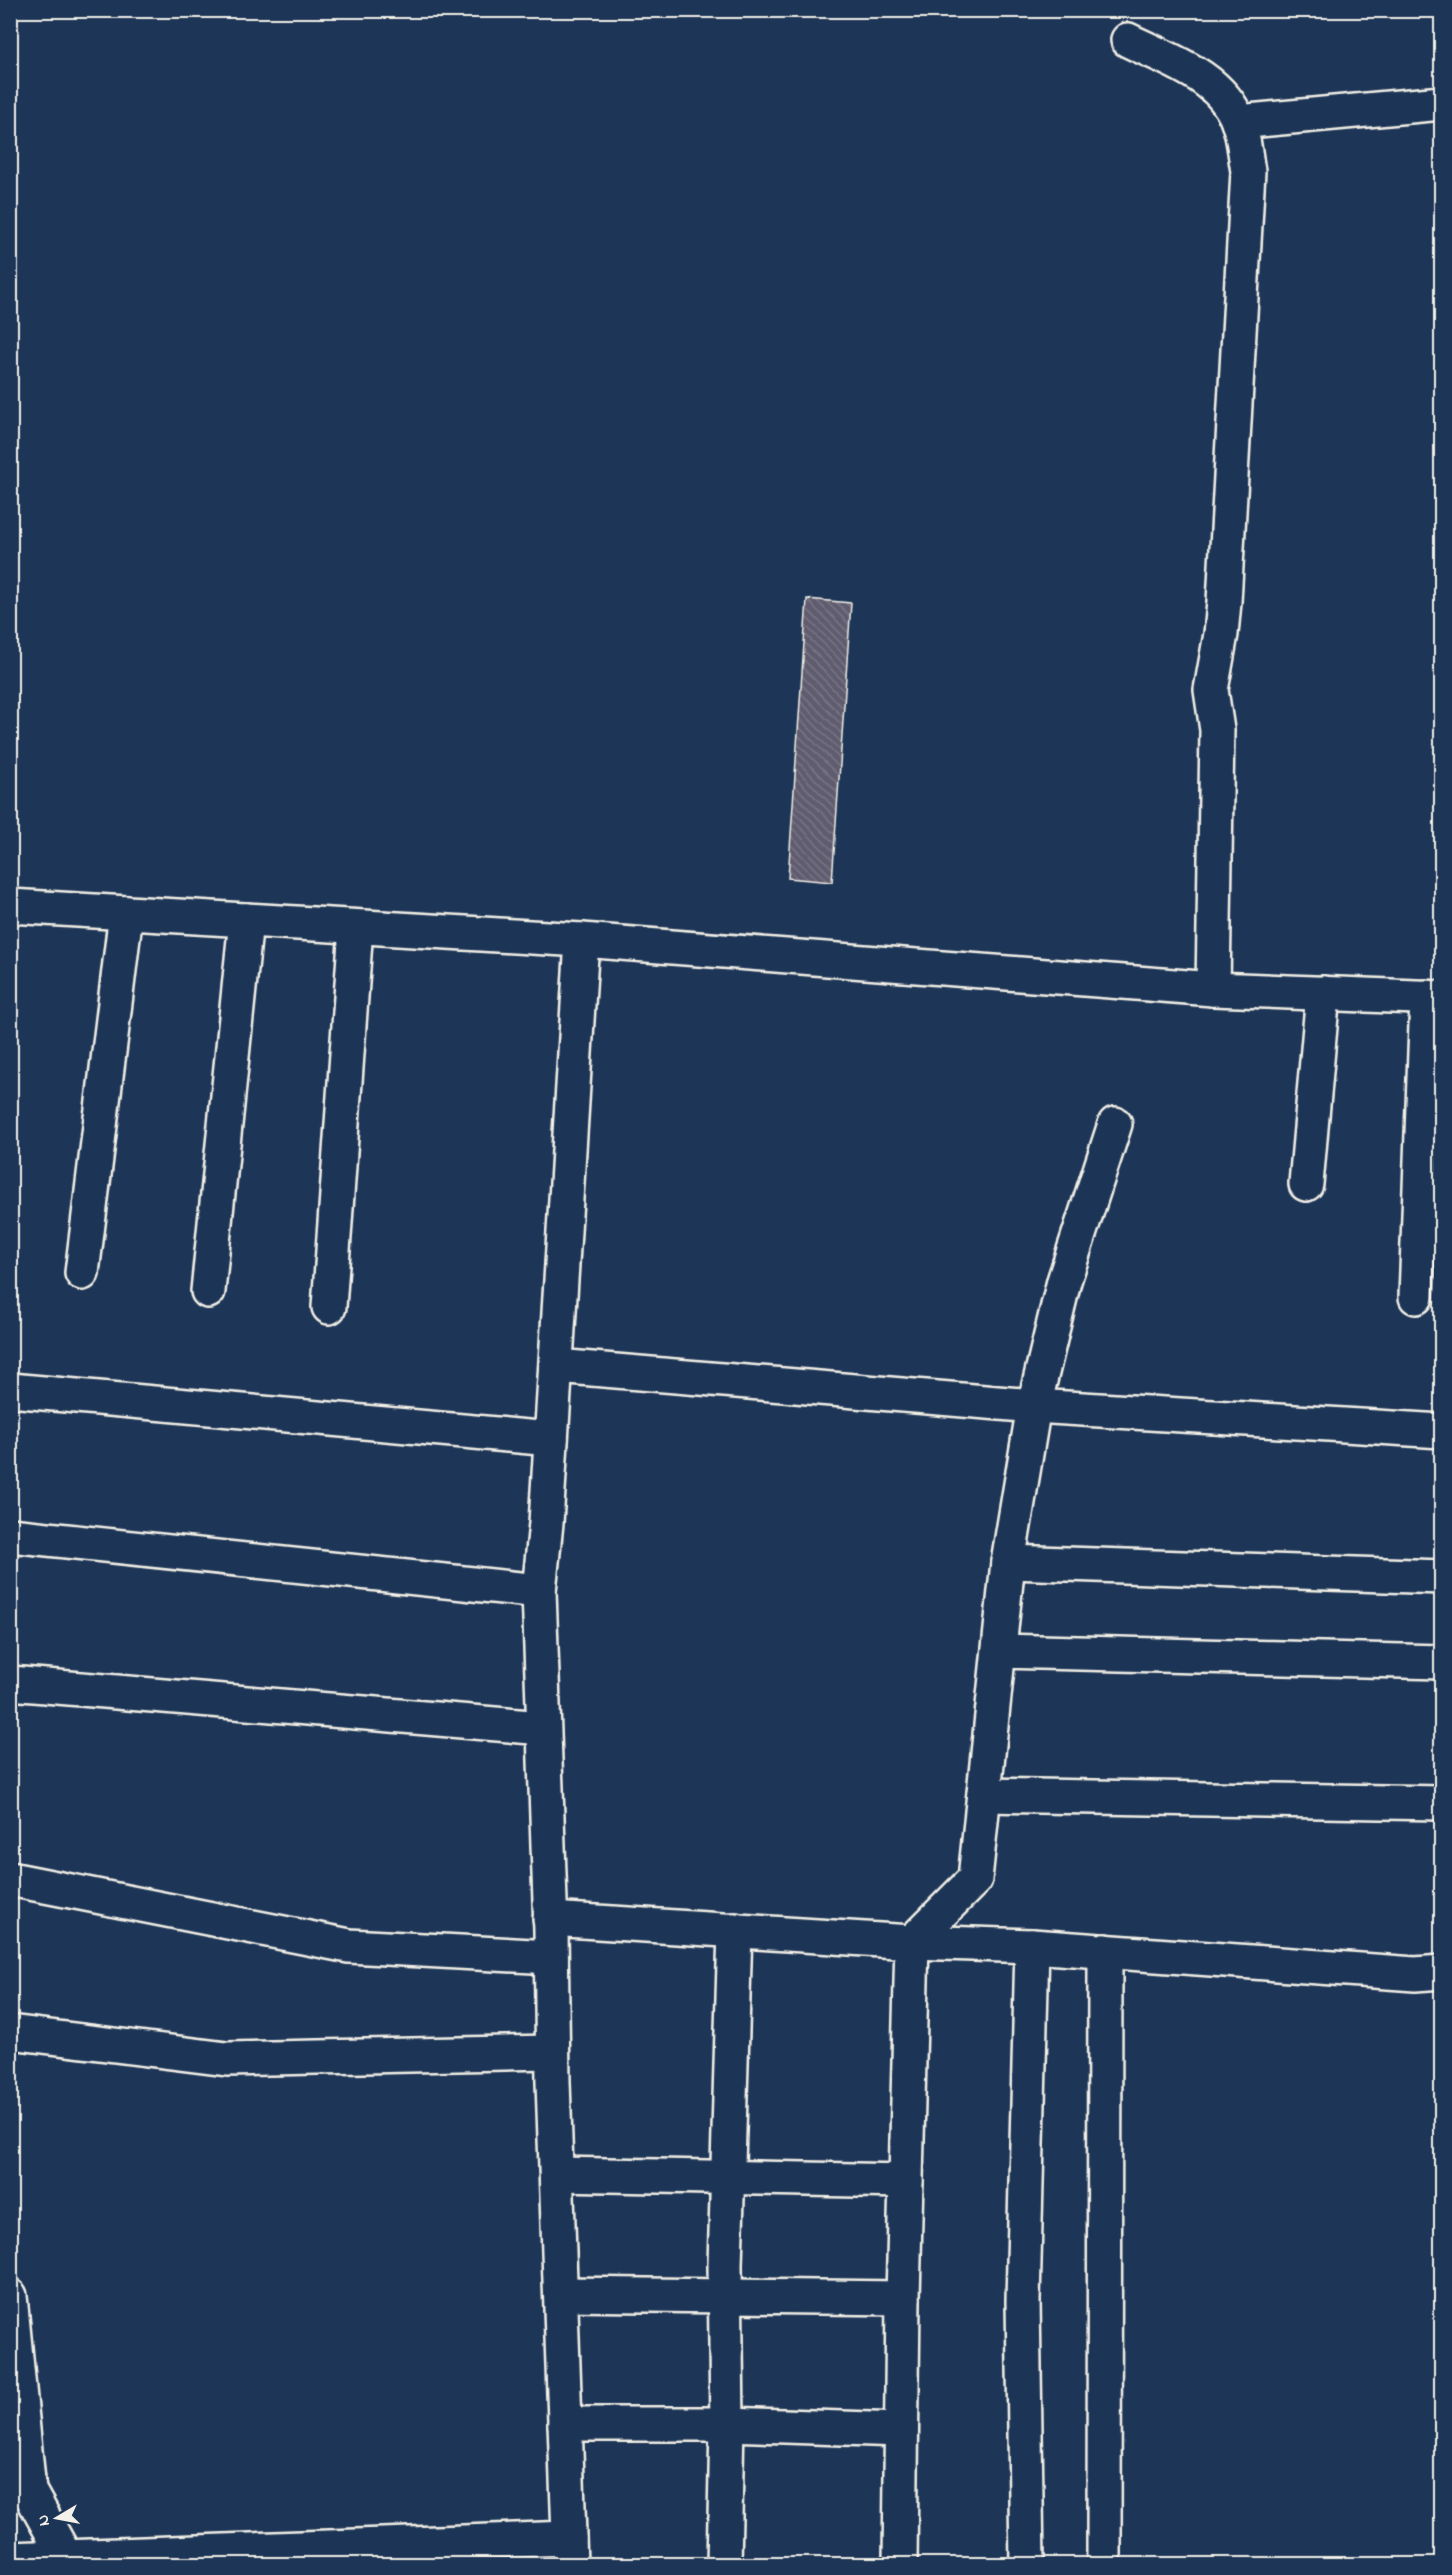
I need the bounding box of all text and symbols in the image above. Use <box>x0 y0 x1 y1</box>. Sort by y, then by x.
north arrow <box>27 2488 87 2548</box>
text: N <box>31 2513 57 2528</box>

